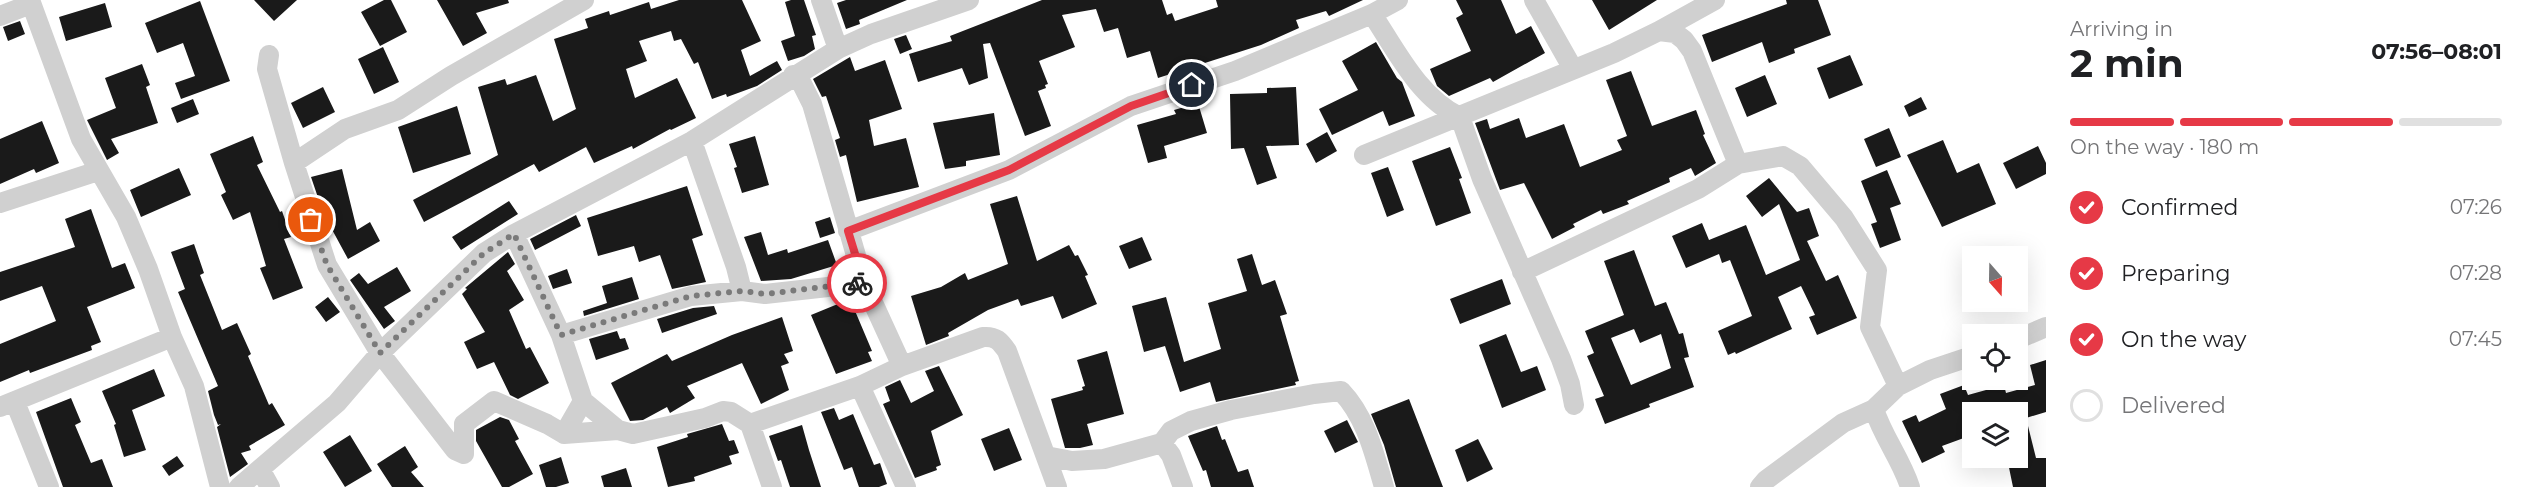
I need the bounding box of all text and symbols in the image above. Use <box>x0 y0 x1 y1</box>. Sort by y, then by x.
text: Arriving in <box>2070 17 2173 41</box>
text: 07:56–08:01 <box>2371 38 2502 65</box>
text: 2 min <box>2070 39 2184 87</box>
pin <box>1166 59 1217 110</box>
icon: home <box>1175 68 1208 101</box>
text: On the way · 180 m <box>2070 135 2259 159</box>
icon: check <box>2070 191 2103 224</box>
pin <box>285 194 336 245</box>
text: Confirmed <box>2121 194 2238 221</box>
text: 07:26 <box>2450 195 2502 219</box>
icon: bag <box>294 203 327 236</box>
north arrow <box>1962 246 2028 312</box>
map controls <box>1962 246 2028 468</box>
courier <box>827 253 887 313</box>
icon: check <box>2070 257 2103 290</box>
text: Preparing <box>2121 260 2230 287</box>
text: 07:28 <box>2449 261 2502 285</box>
icon: bike <box>841 267 874 300</box>
icon: check <box>2070 323 2103 356</box>
button: locate <box>1962 324 2028 390</box>
text: On the way <box>2121 326 2246 353</box>
text: 07:45 <box>2449 327 2502 351</box>
text: Delivered <box>2121 392 2226 419</box>
button: layers <box>1962 402 2028 468</box>

